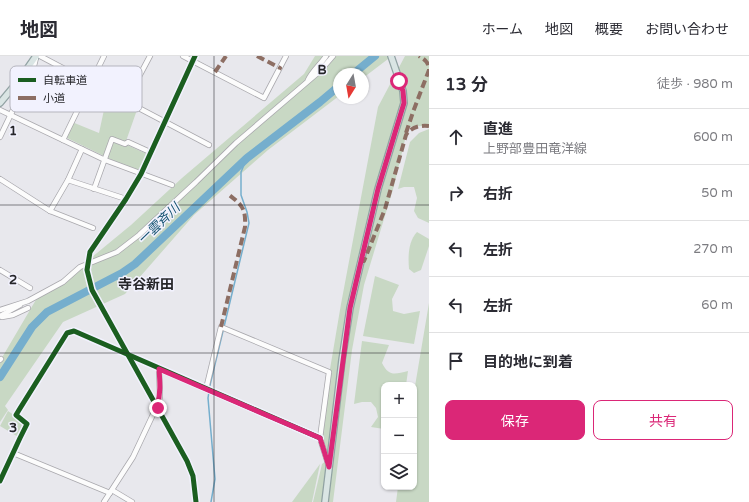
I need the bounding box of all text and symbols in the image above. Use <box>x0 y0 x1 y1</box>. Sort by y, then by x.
text: 地図 <box>20 19 58 41</box>
text: ホーム <box>481 21 523 38</box>
text: 地図 <box>545 21 573 38</box>
text: 概要 <box>595 21 623 38</box>
text: お問い合わせ <box>645 21 729 38</box>
text: B <box>317 62 327 78</box>
legend <box>10 66 142 112</box>
north arrow <box>333 68 369 104</box>
route start <box>390 72 408 90</box>
text: 自転車道 <box>43 74 87 87</box>
text: 13 分 <box>445 74 488 95</box>
text: 徒歩 · 980 m <box>657 76 733 92</box>
text: 小道 <box>43 92 65 105</box>
text: 直進 <box>483 120 513 138</box>
text: 1 <box>9 123 17 139</box>
icon: ahead <box>445 126 467 148</box>
text: 600 m <box>693 129 733 145</box>
text: 上野部豊田竜洋線 <box>483 141 587 157</box>
icon: right <box>445 182 467 204</box>
text: 右折 <box>483 185 513 203</box>
text: 50 m <box>701 185 733 201</box>
water label: 一雲斉川 <box>135 199 185 248</box>
icon: left <box>445 238 467 260</box>
text: 左折 <box>483 241 513 259</box>
text: 270 m <box>693 241 733 257</box>
text: 2 <box>9 272 17 288</box>
district label: 寺谷新田 <box>118 276 174 293</box>
icon: left <box>445 294 467 316</box>
text: 左折 <box>483 297 513 315</box>
text: 60 m <box>701 297 733 313</box>
icon: arrive <box>445 350 467 372</box>
text: 目的地に到着 <box>483 353 573 371</box>
map controls <box>381 382 417 490</box>
button: + <box>381 382 417 418</box>
route end <box>149 399 167 417</box>
button: 保存 <box>445 400 585 440</box>
button: 共有 <box>593 400 733 440</box>
button: − <box>381 418 417 454</box>
text: 3 <box>9 420 17 436</box>
button: layers <box>381 454 417 490</box>

